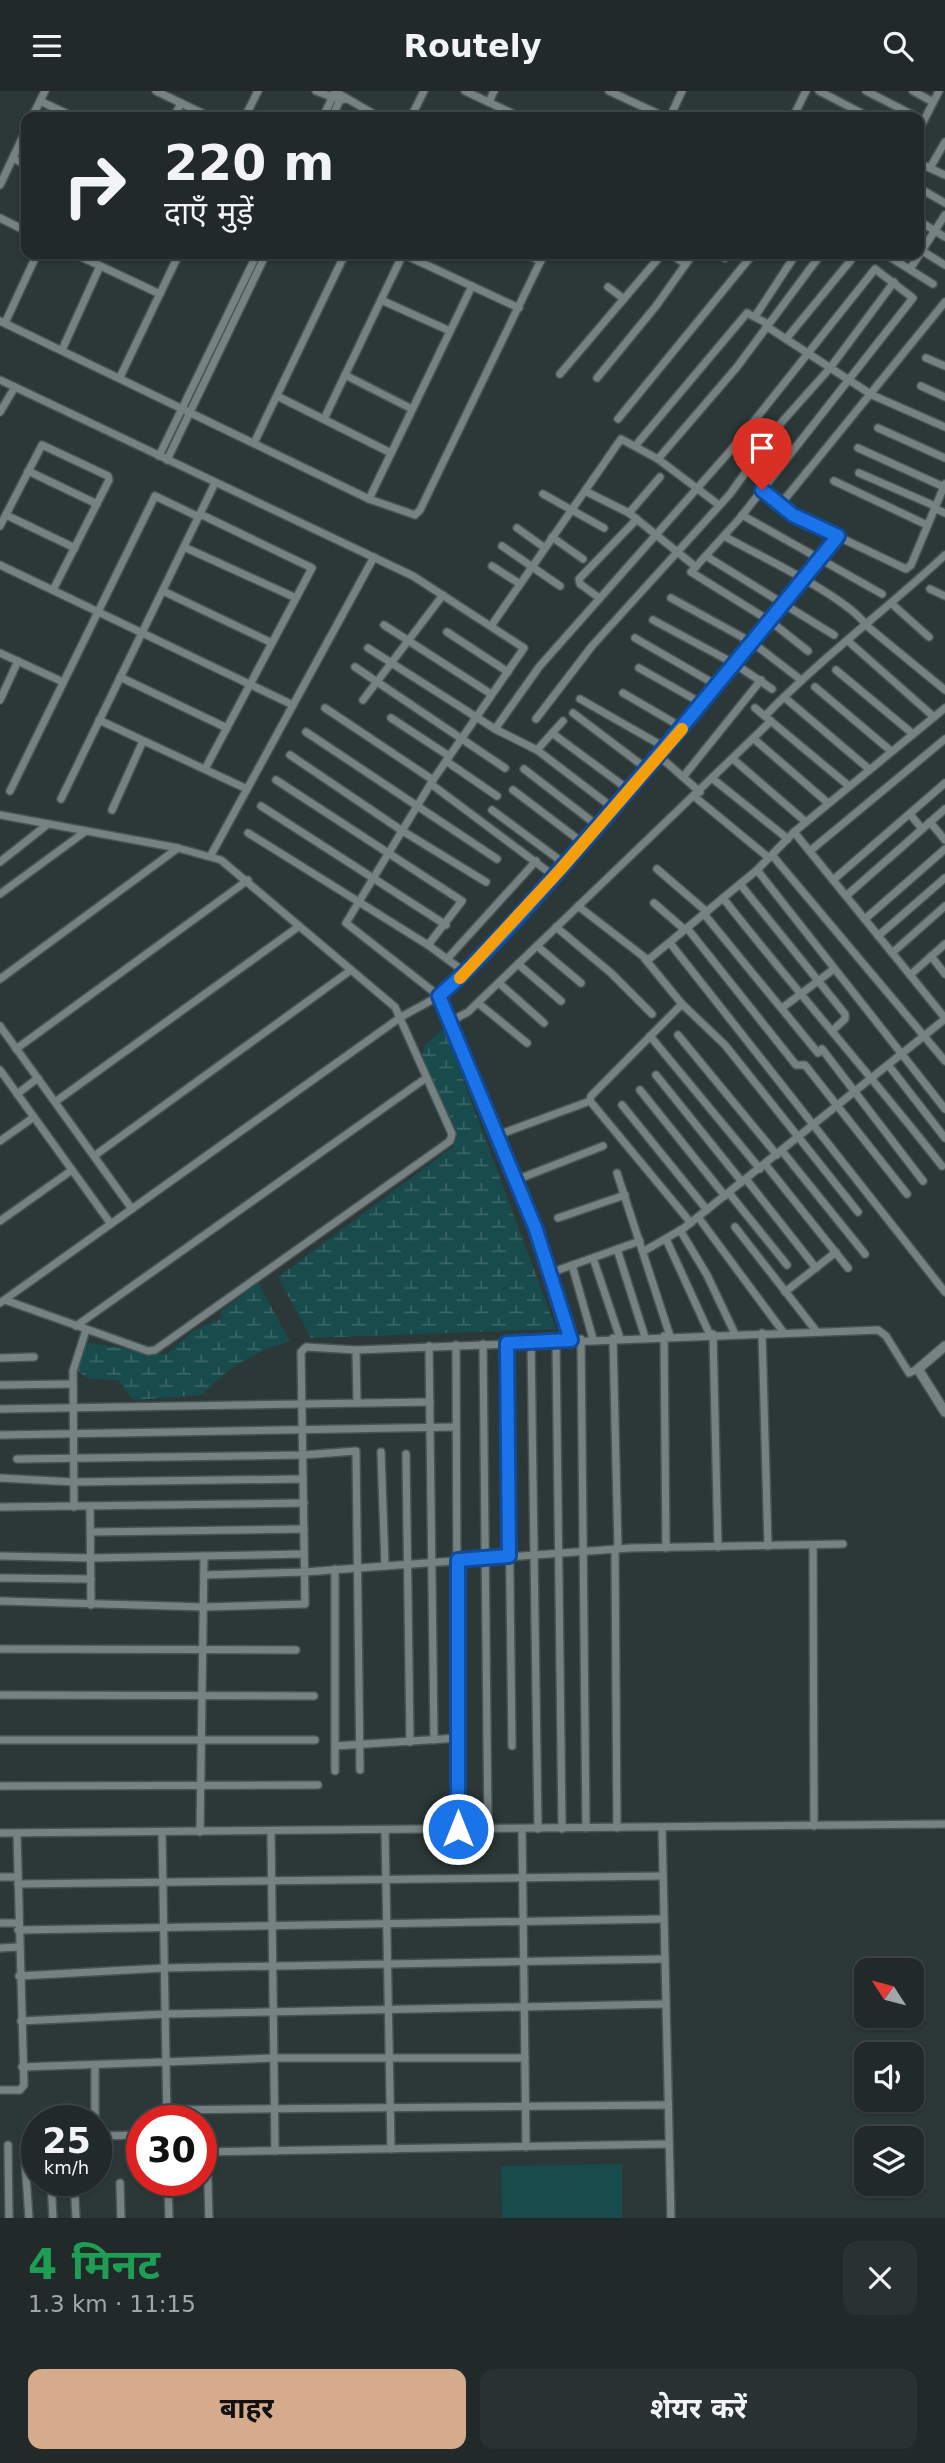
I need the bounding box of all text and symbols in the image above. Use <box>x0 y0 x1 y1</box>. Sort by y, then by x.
icon: menu <box>28 27 66 65</box>
text: Routely <box>403 27 542 65</box>
icon: search <box>879 27 917 65</box>
text: 220 m <box>164 135 334 192</box>
icon: right <box>49 140 140 231</box>
text: दाएँ मुड़ें <box>164 194 253 232</box>
pin <box>732 418 792 490</box>
icon: arrive <box>743 429 781 467</box>
position arrow <box>421 1792 495 1866</box>
north arrow <box>854 1958 924 2028</box>
map controls <box>854 1958 924 2196</box>
button: sound <box>854 2042 924 2112</box>
speed limit sign: 30 <box>126 2105 217 2196</box>
text: 25 <box>42 2121 91 2161</box>
button: layers <box>854 2126 924 2196</box>
text: km/h <box>44 2157 89 2178</box>
text: 4 मिनट <box>28 2240 160 2289</box>
button: close <box>843 2241 917 2315</box>
text: 1.3 km · 11:15 <box>28 2291 196 2317</box>
button: बाहर <box>28 2369 466 2449</box>
button: शेयर करें <box>480 2369 917 2449</box>

